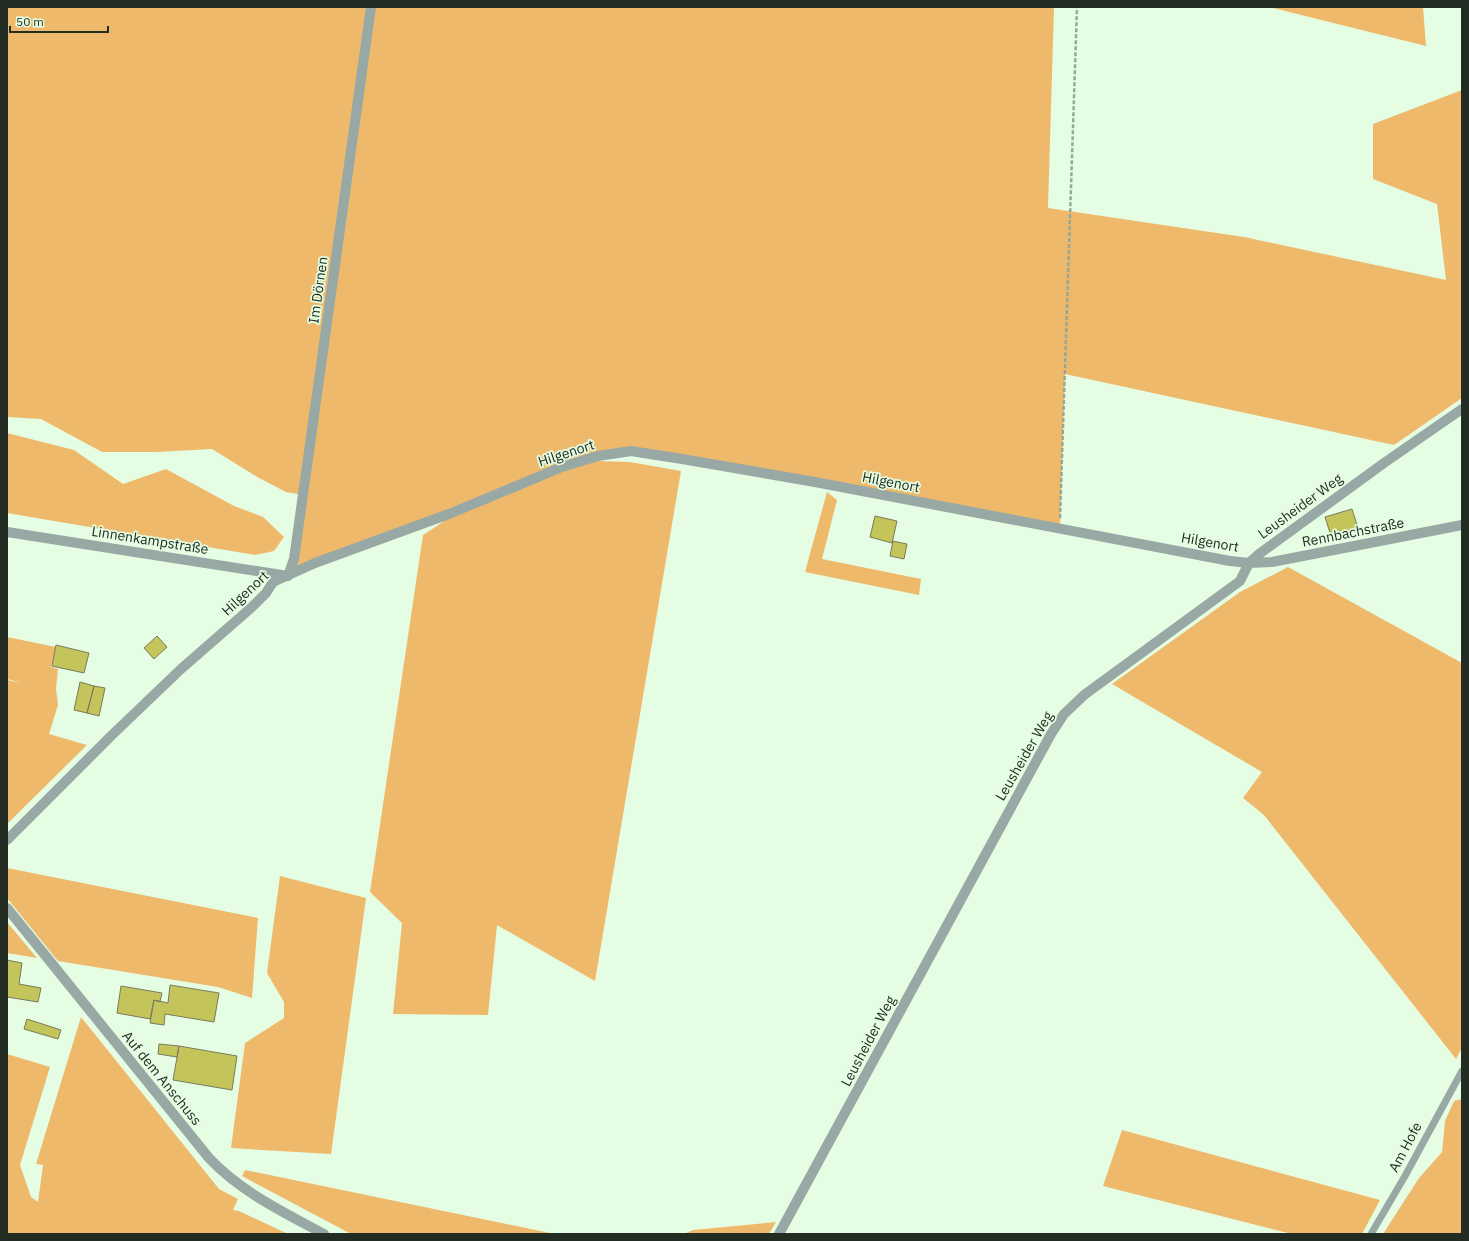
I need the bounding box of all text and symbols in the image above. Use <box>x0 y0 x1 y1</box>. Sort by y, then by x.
scale bar <box>10 8 108 34</box>
text: 50 m <box>16 14 44 29</box>
street label: Im Dörnen <box>304 256 332 324</box>
street label: Hilgenort <box>536 435 596 471</box>
street label: Hilgenort <box>861 468 921 496</box>
street label: Leusheider Weg <box>1254 469 1346 543</box>
street label: Rennbachstraße <box>1300 513 1406 551</box>
street label: Linnenkampstraße <box>90 522 210 558</box>
street label: Hilgenort <box>1180 528 1240 556</box>
street label: Hilgenort <box>218 567 272 619</box>
street label: Leusheider Weg <box>991 708 1057 804</box>
street label: Leusheider Weg <box>837 992 900 1089</box>
street label: Auf dem Anschuss <box>118 1027 206 1129</box>
street label: Am Hofe <box>1384 1119 1426 1175</box>

